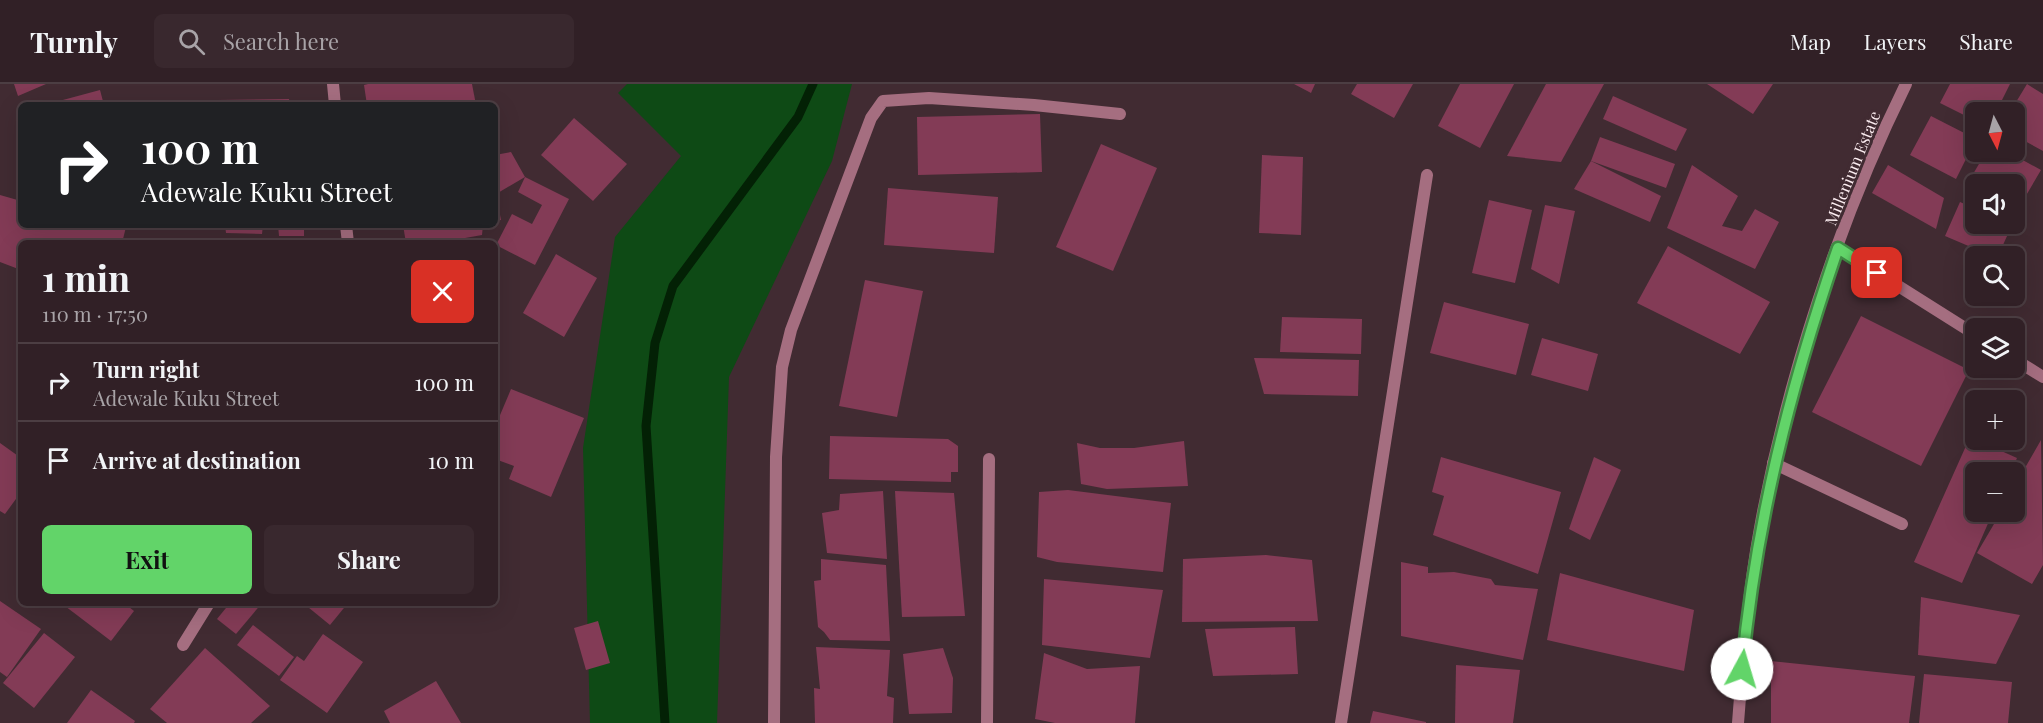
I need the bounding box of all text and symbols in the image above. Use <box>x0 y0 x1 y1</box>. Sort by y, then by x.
search box <box>154 14 574 68</box>
text: Turnly <box>30 23 118 60</box>
icon: search <box>175 25 208 58</box>
text: Search here <box>223 26 339 56</box>
text: Map <box>1790 27 1831 55</box>
text: Layers <box>1864 27 1926 55</box>
text: Share <box>1959 27 2013 55</box>
north arrow <box>1965 102 2025 162</box>
map controls <box>1965 102 2025 522</box>
street label: Millenium Estate <box>1819 108 1885 228</box>
text: 100 m <box>141 119 259 175</box>
icon: right <box>42 126 120 204</box>
text: Adewale Kuku Street <box>141 173 392 209</box>
button: sound <box>1965 174 2025 234</box>
button: search <box>1965 246 2025 306</box>
pin <box>1851 247 1902 298</box>
text: 1 min <box>42 253 130 301</box>
icon: arrive <box>1860 256 1893 289</box>
button: close <box>411 260 474 323</box>
text: 110 m · 17:50 <box>42 300 148 327</box>
button: layers <box>1965 318 2025 378</box>
text: Turn right <box>93 354 199 384</box>
icon: right <box>42 366 75 399</box>
text: 100 m <box>414 367 474 397</box>
text: Adewale Kuku Street <box>93 384 279 411</box>
button: + <box>1965 390 2025 450</box>
icon: arrive <box>42 444 75 477</box>
text: Arrive at destination <box>93 445 301 475</box>
text: 10 m <box>428 445 474 475</box>
button: − <box>1965 462 2025 522</box>
button: Exit <box>42 525 252 594</box>
button: Share <box>264 525 474 594</box>
position arrow <box>1710 637 1774 701</box>

